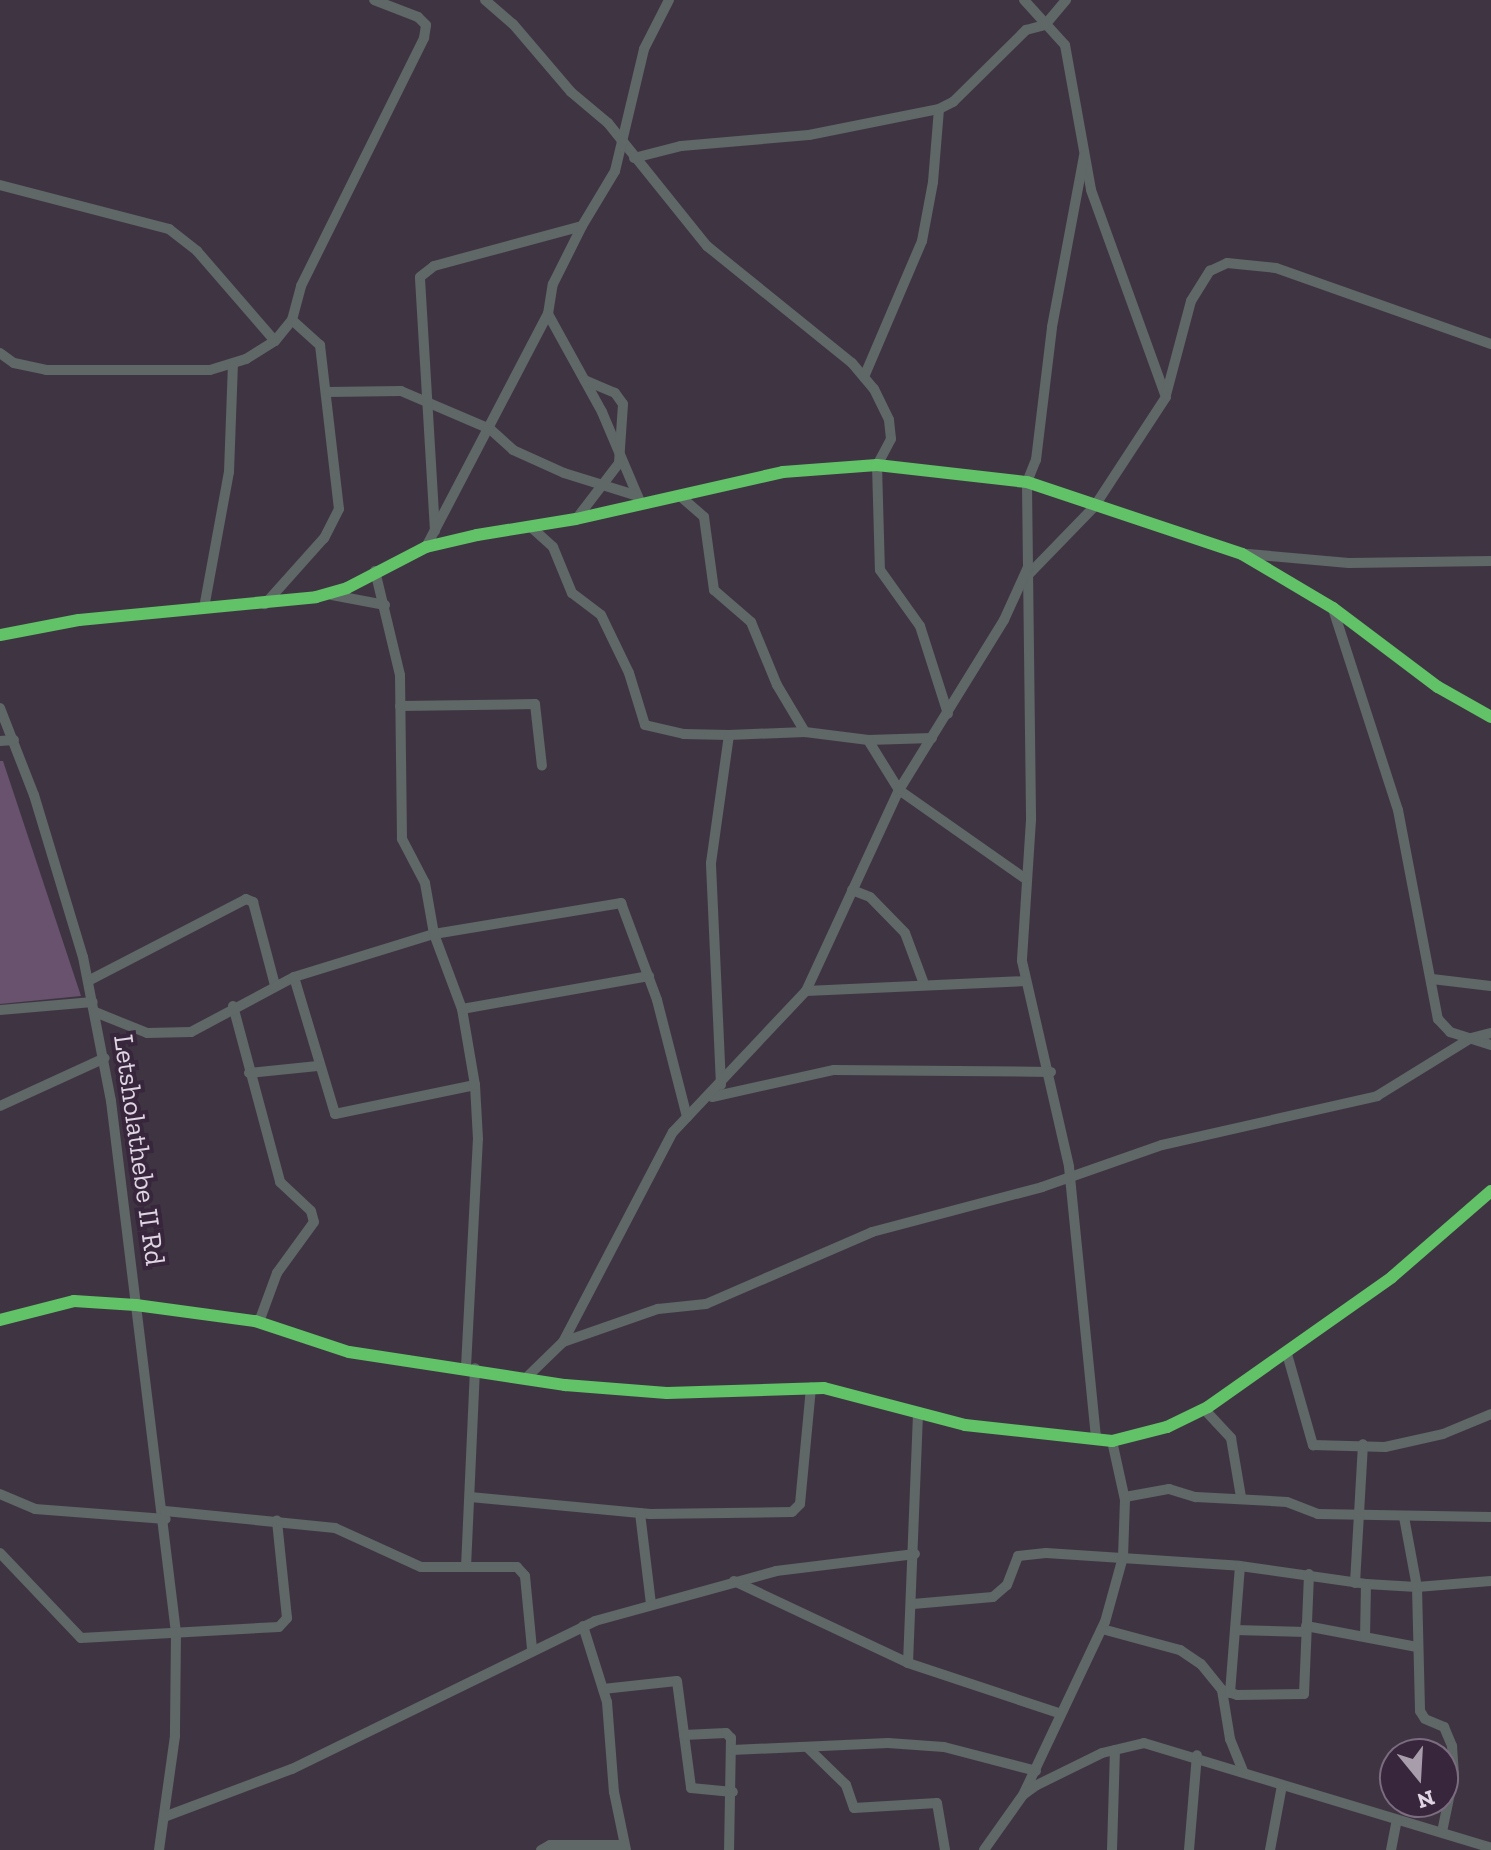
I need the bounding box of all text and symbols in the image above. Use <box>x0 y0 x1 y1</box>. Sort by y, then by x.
street label: Letsholathebe II Rd <box>106 1032 172 1268</box>
north arrow <box>1379 1738 1459 1818</box>
text: N <box>1414 1784 1438 1815</box>

